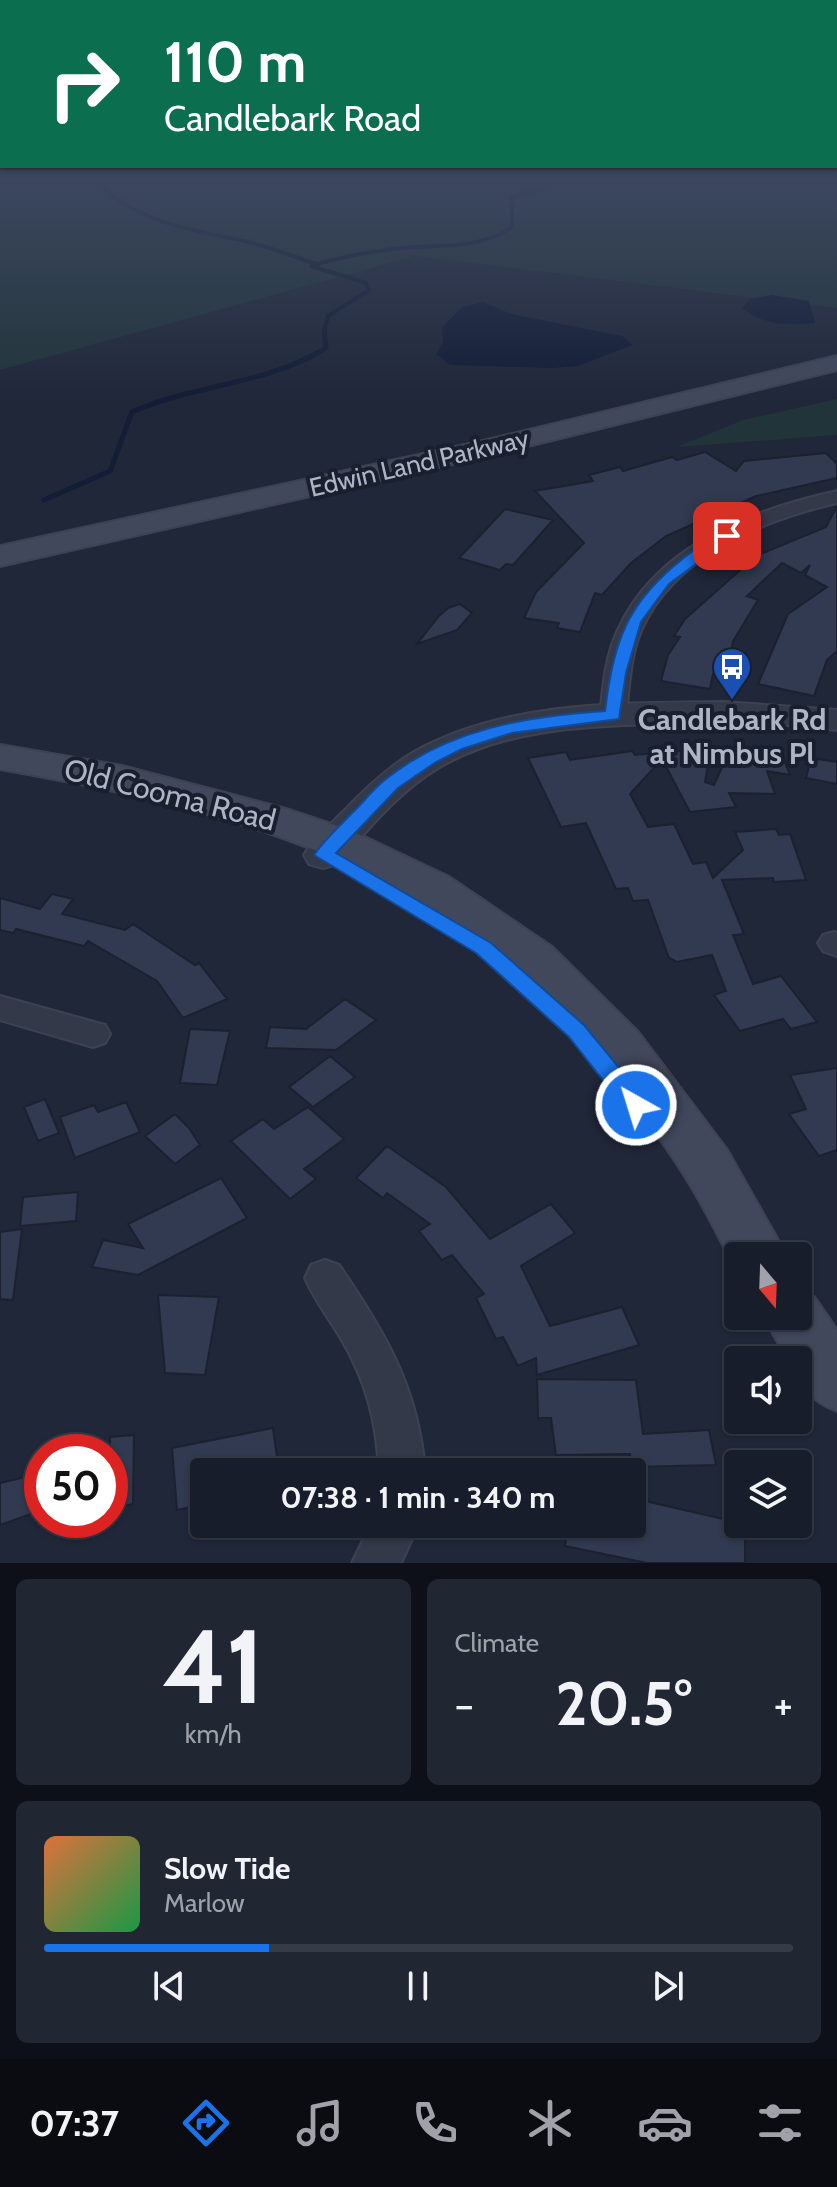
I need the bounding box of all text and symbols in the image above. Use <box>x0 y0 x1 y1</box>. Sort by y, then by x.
text: 110 m <box>164 28 306 96</box>
icon: right <box>32 32 136 136</box>
text: Candlebark Road <box>164 96 421 140</box>
street label: Edwin Land Parkway <box>306 422 532 504</box>
pin <box>693 502 761 570</box>
icon: arrive <box>705 514 749 558</box>
bus stop icon: Candlebark Rd at Nimbus Pl <box>711 646 753 701</box>
place label: Candlebark Rd at Nimbus Pl <box>638 701 826 772</box>
street label: Old Cooma Road <box>60 750 280 839</box>
position arrow <box>594 1063 678 1147</box>
north arrow <box>724 1242 812 1330</box>
map controls <box>724 1242 812 1538</box>
button: sound <box>724 1346 812 1434</box>
speed limit sign: 50 <box>24 1434 128 1538</box>
button: layers <box>724 1450 812 1538</box>
text: 07:38 · 1 min · 340 m <box>281 1479 555 1516</box>
text: 41 <box>162 1603 264 1729</box>
text: Climate <box>455 1627 539 1659</box>
text: 20.5° <box>556 1667 692 1740</box>
text: − <box>455 1678 474 1731</box>
text: + <box>774 1678 793 1731</box>
text: km/h <box>185 1718 242 1750</box>
text: Slow Tide <box>164 1850 291 1887</box>
text: Marlow <box>164 1887 245 1919</box>
icon: previous <box>147 1964 191 2008</box>
icon: pause <box>396 1964 440 2008</box>
icon: next <box>646 1964 690 2008</box>
icon: directions <box>178 2095 234 2151</box>
icon: music <box>292 2095 348 2151</box>
icon: phone <box>407 2095 463 2151</box>
icon: climate <box>522 2095 578 2151</box>
icon: car <box>637 2095 693 2151</box>
icon: filters <box>752 2095 808 2151</box>
text: 07:37 <box>29 2101 119 2145</box>

